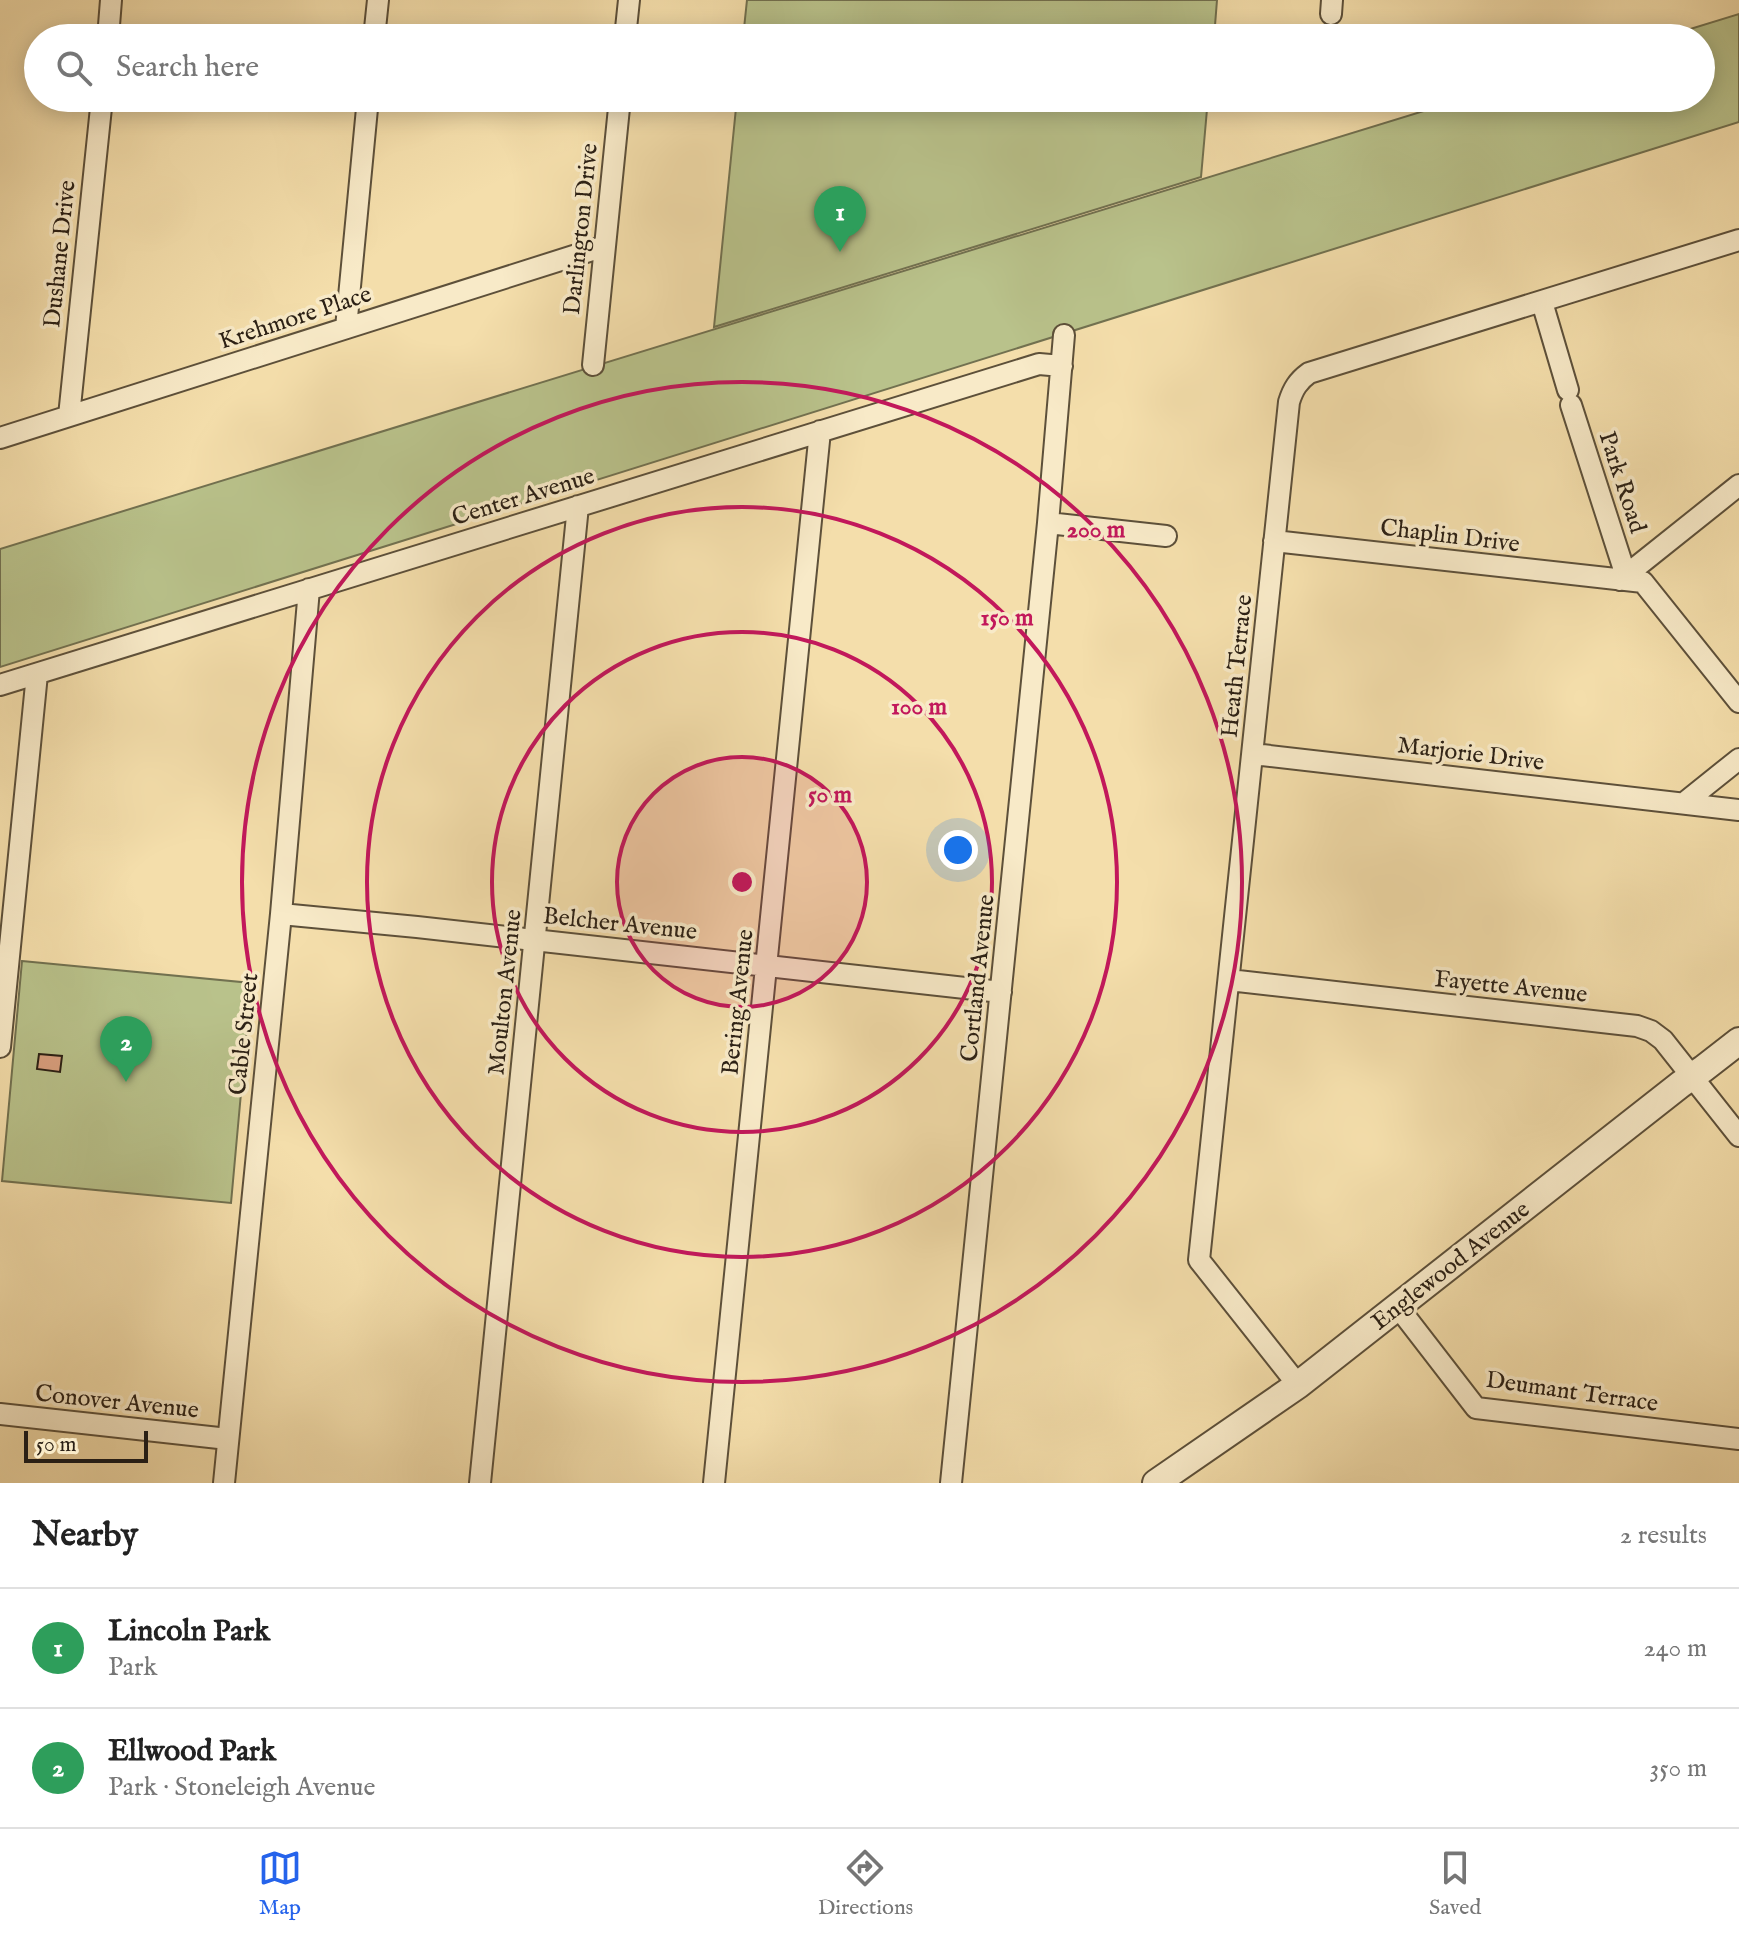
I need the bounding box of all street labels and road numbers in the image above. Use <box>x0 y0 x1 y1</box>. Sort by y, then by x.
street label: Darlington Drive <box>557 142 606 316</box>
street label: Dushane Drive <box>37 179 84 329</box>
street label: Krehmore Place <box>215 279 376 358</box>
street label: Park Road <box>1591 428 1653 537</box>
street label: Center Avenue <box>448 461 599 534</box>
street label: Chaplin Drive <box>1378 513 1521 560</box>
street label: Heath Terrace <box>1215 593 1260 739</box>
street label: Marjorie Drive <box>1396 730 1546 779</box>
street label: Cortland Avenue <box>954 893 1003 1063</box>
street label: Belcher Avenue <box>541 901 698 948</box>
street label: Moulton Avenue <box>481 908 530 1077</box>
street label: Bering Avenue <box>715 928 762 1077</box>
street label: Fayette Avenue <box>1433 964 1589 1011</box>
street label: Cable Street <box>223 972 266 1097</box>
street label: Englewood Avenue <box>1365 1195 1536 1338</box>
street label: Deumant Terrace <box>1484 1365 1660 1420</box>
street label: Conover Avenue <box>33 1378 200 1427</box>

